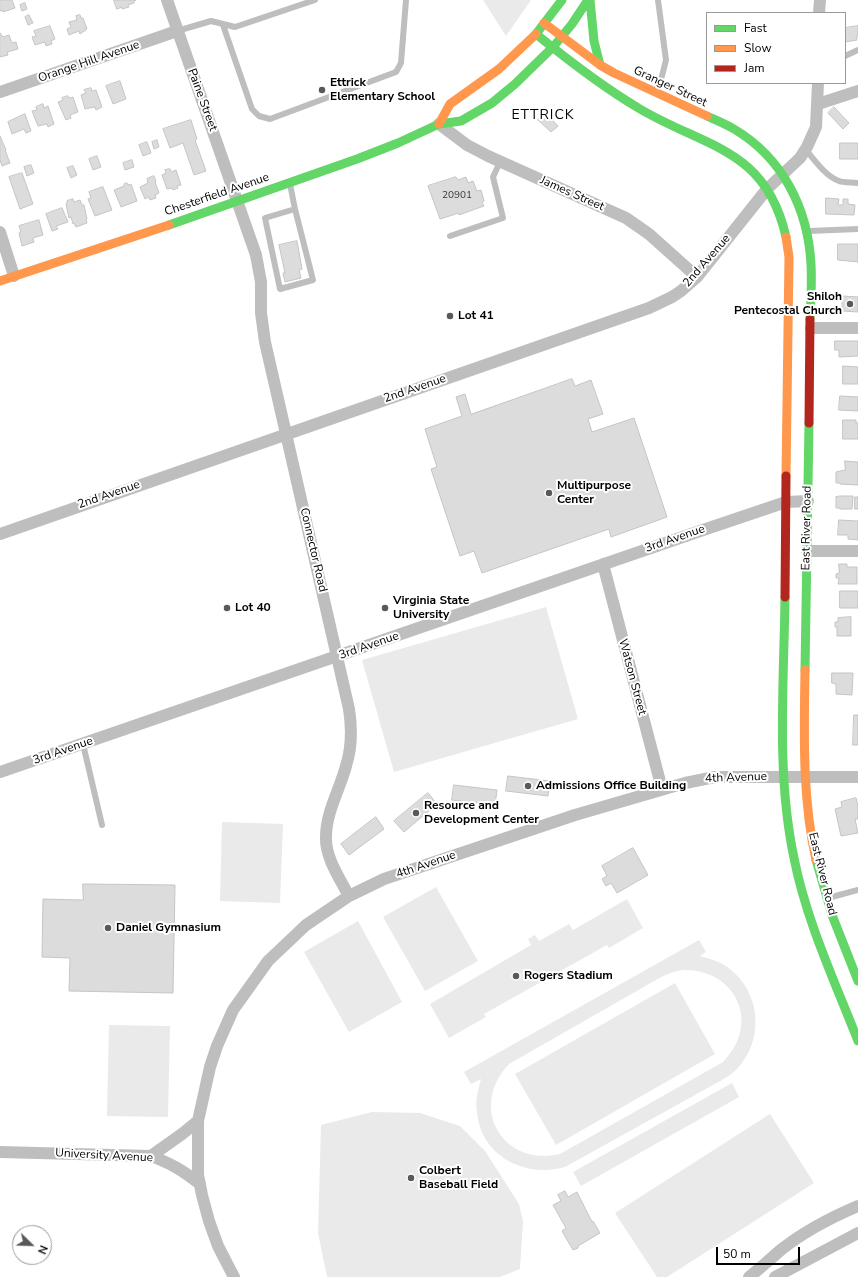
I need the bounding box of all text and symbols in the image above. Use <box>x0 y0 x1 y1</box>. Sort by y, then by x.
legend <box>706 12 846 84</box>
text: Fast <box>744 20 767 36</box>
street label: Orange Hill Avenue <box>37 38 141 86</box>
text: Slow <box>744 40 772 56</box>
text: Jam <box>744 60 765 76</box>
street label: Granger Street <box>631 64 709 110</box>
street label: Paine Street <box>184 67 220 133</box>
place label: Ettrick Elementary School <box>330 76 435 104</box>
marker: Ettrick Elementary School <box>317 85 327 95</box>
district label: ETTRICK <box>511 108 575 124</box>
street label: Chesterfield Avenue <box>163 170 271 220</box>
street label: James Street <box>538 173 606 215</box>
house number: 20901 <box>442 190 472 202</box>
street label: 2nd Avenue <box>680 232 734 290</box>
place label: Shiloh Pentecostal Church <box>734 290 842 318</box>
marker: Shiloh Pentecostal Church <box>845 299 855 309</box>
place label: Lot 41 <box>458 309 494 323</box>
marker: Lot 41 <box>445 311 455 321</box>
street label: 2nd Avenue <box>382 372 448 406</box>
street label: 2nd Avenue <box>76 478 142 512</box>
place label: Multipurpose Center <box>557 479 631 507</box>
street label: East River Road <box>799 485 815 571</box>
marker: Multipurpose Center <box>544 488 554 498</box>
street label: Connector Road <box>296 506 330 594</box>
street label: 3rd Avenue <box>643 522 707 556</box>
place label: Virginia State University <box>393 594 469 622</box>
place label: Lot 40 <box>235 601 271 615</box>
marker: Lot 40 <box>222 603 232 613</box>
marker: Virginia State University <box>380 603 390 613</box>
street label: 3rd Avenue <box>337 629 401 663</box>
street label: Watson Street <box>615 637 649 717</box>
street label: 3rd Avenue <box>31 734 95 768</box>
street label: 4th Avenue <box>705 770 767 786</box>
place label: Admissions Office Building <box>536 779 686 793</box>
marker: Admissions Office Building <box>523 781 533 791</box>
place label: Resource and Development Center <box>424 799 539 827</box>
marker: Resource and Development Center <box>411 808 421 818</box>
street label: East River Road <box>805 831 839 917</box>
street label: 4th Avenue <box>394 848 458 882</box>
place label: Daniel Gymnasium <box>116 921 221 935</box>
marker: Daniel Gymnasium <box>103 923 113 933</box>
place label: Rogers Stadium <box>524 969 613 983</box>
marker: Rogers Stadium <box>511 971 521 981</box>
street label: University Avenue <box>55 1146 153 1166</box>
place label: Colbert Baseball Field <box>419 1164 498 1192</box>
marker: Colbert Baseball Field <box>406 1173 416 1183</box>
north arrow <box>12 1225 52 1265</box>
scale bar <box>718 1239 802 1265</box>
text: N <box>34 1243 51 1256</box>
text: 50 m <box>723 1246 751 1262</box>

